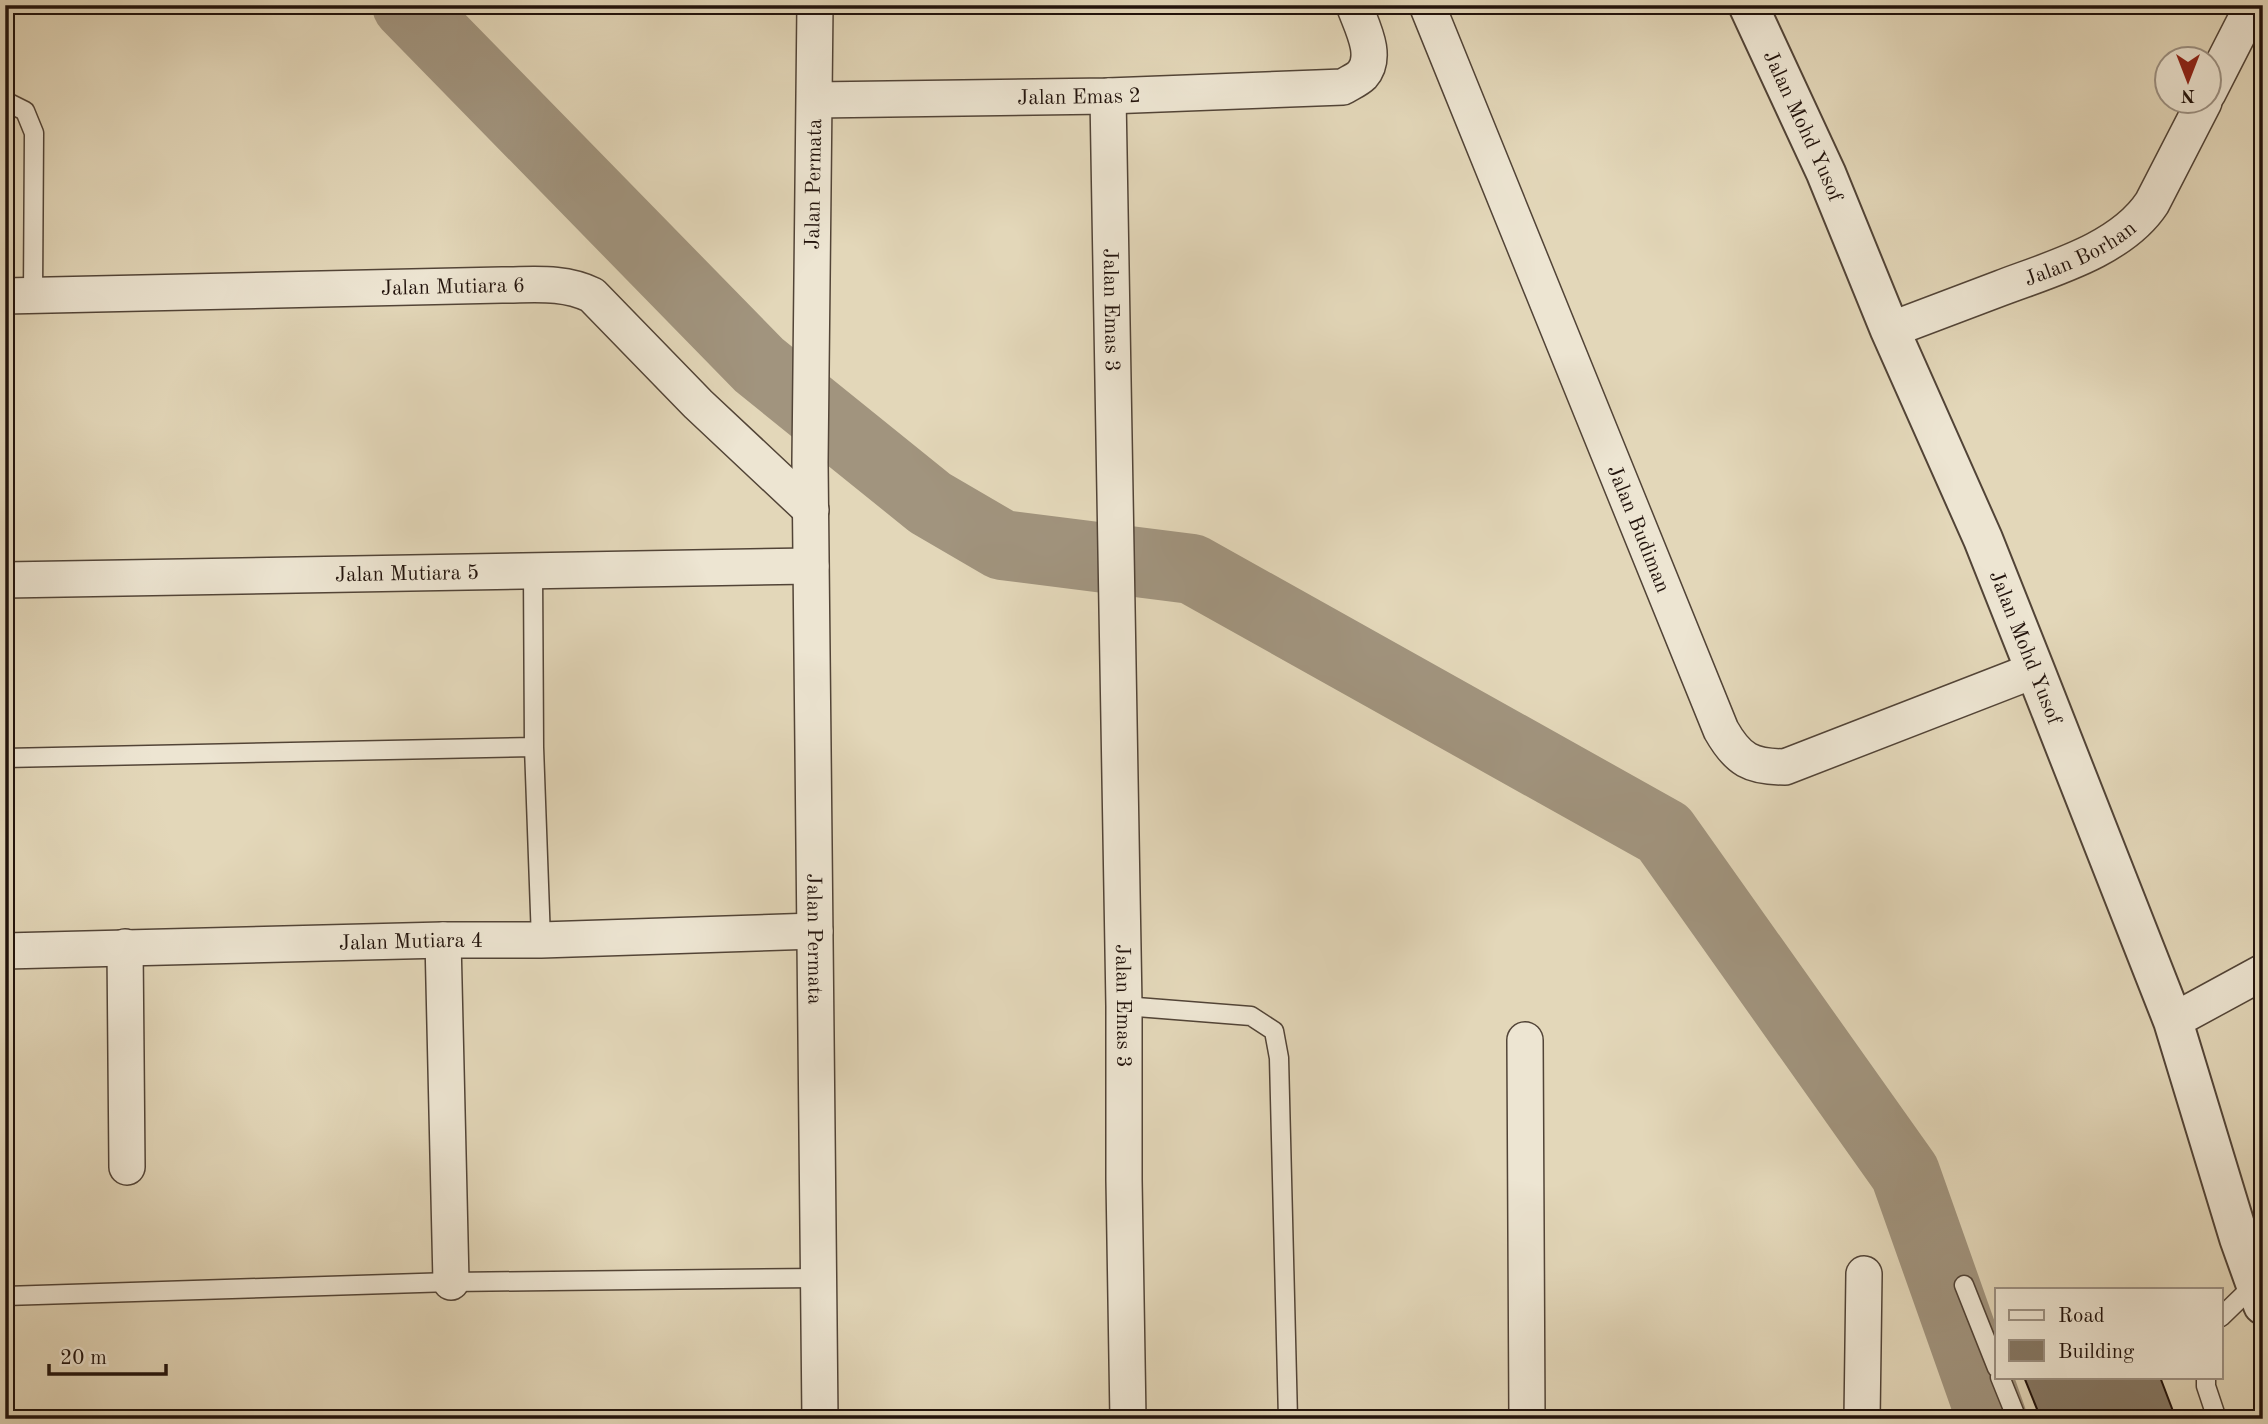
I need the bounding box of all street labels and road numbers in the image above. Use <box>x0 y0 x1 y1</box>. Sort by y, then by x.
street label: Jalan Mohd Yusof <box>1759 48 1846 206</box>
street label: Jalan Emas 2 <box>1017 86 1141 109</box>
street label: Jalan Permata <box>803 118 826 250</box>
street label: Jalan Borhan <box>2022 218 2141 291</box>
street label: Jalan Emas 3 <box>1099 248 1122 372</box>
street label: Jalan Mutiara 6 <box>381 276 525 300</box>
street label: Jalan Budiman <box>1603 462 1673 596</box>
street label: Jalan Mutiara 5 <box>335 563 479 586</box>
street label: Jalan Mohd Yusof <box>1985 568 2065 729</box>
street label: Jalan Permata <box>802 873 825 1005</box>
street label: Jalan Mutiara 4 <box>339 931 483 955</box>
street label: Jalan Emas 3 <box>1111 944 1133 1068</box>

